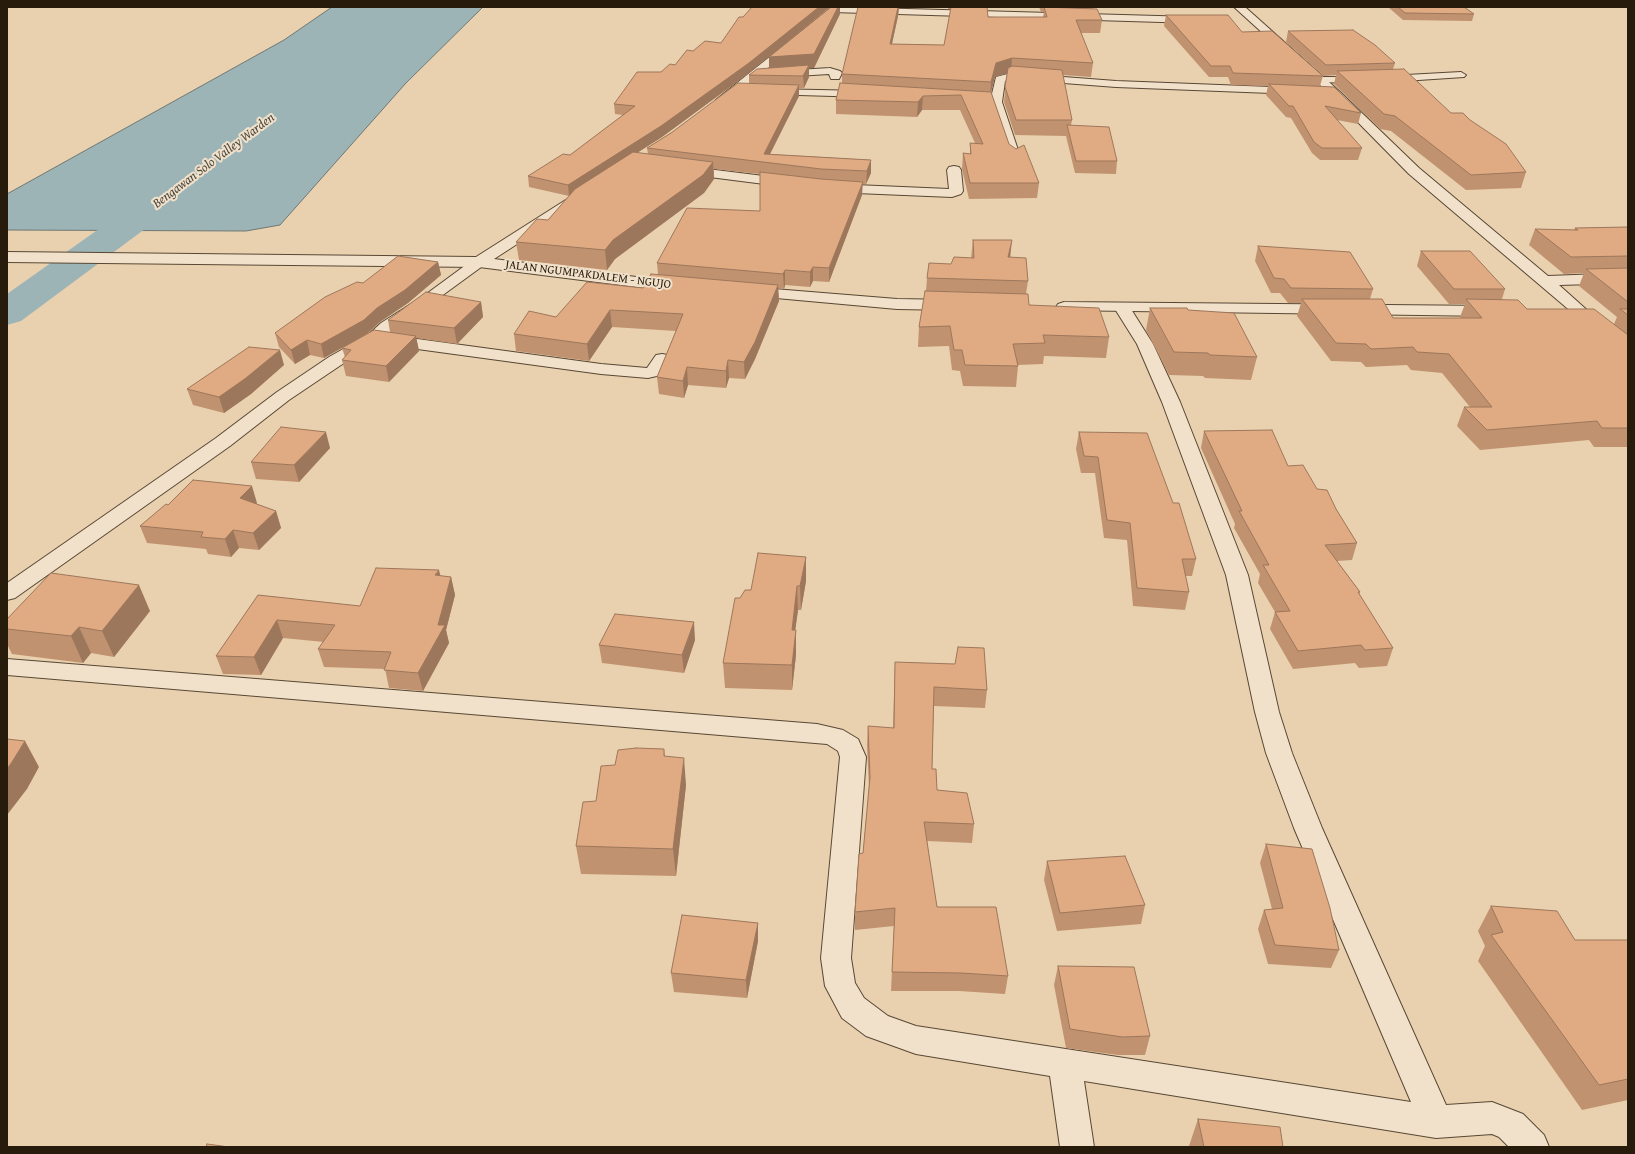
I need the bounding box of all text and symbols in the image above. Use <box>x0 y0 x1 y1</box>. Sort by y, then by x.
water label: Bengawan Solo Valley Warden <box>150 110 278 212</box>
street label: JALAN NGUMPAKDALEM - NGUJO <box>504 258 672 292</box>

